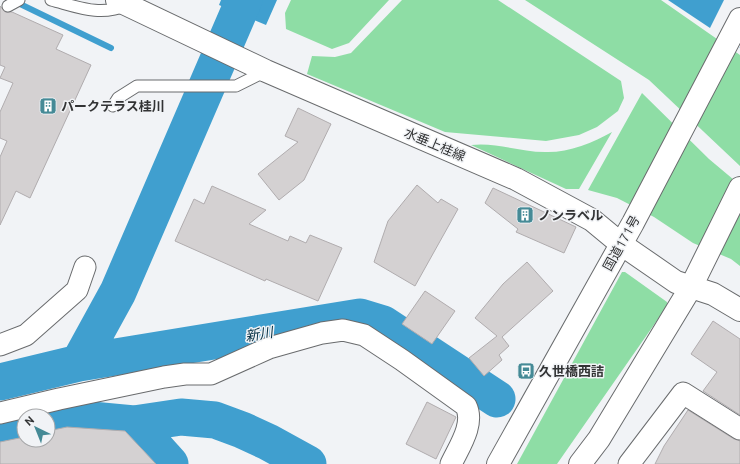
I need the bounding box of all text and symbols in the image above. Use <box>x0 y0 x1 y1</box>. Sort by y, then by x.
building icon: パークテラス桂川 <box>38 96 58 116</box>
place label: パークテラス桂川 <box>61 99 165 113</box>
street label: 水垂上桂線 <box>402 125 468 163</box>
building icon: ノンラベル <box>515 205 535 225</box>
place label: ノンラベル <box>538 208 603 222</box>
street label: 国道171号 <box>600 213 642 273</box>
water label: 新川 <box>244 324 276 344</box>
bus stop icon: 久世橋西詰 <box>516 361 536 381</box>
place label: 久世橋西詰 <box>539 364 604 378</box>
north arrow <box>16 408 56 448</box>
text: N <box>22 413 36 428</box>

